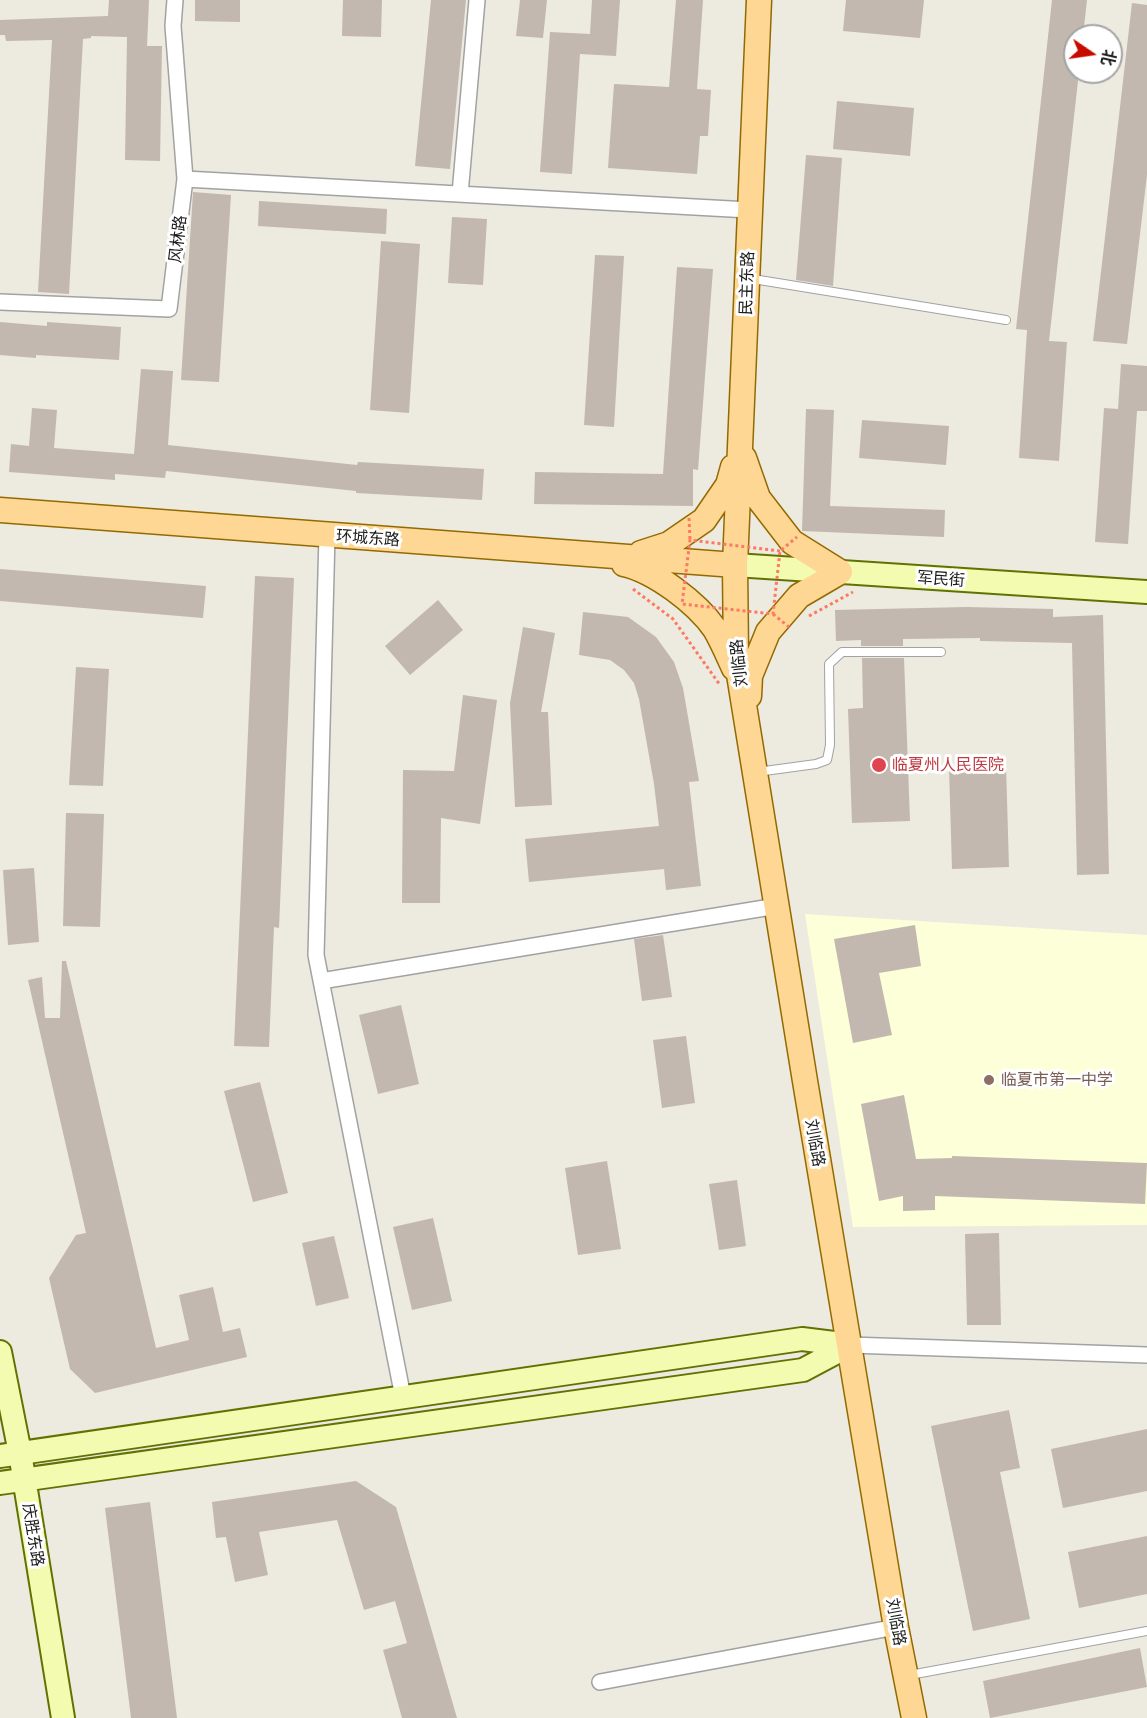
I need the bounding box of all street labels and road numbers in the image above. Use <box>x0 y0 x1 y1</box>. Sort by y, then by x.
street label: 风林路 <box>166 214 190 264</box>
street label: 民主东路 <box>736 251 758 315</box>
street label: 环城东路 <box>335 526 401 550</box>
street label: 军民街 <box>916 568 966 590</box>
street label: 刘临路 <box>727 638 751 688</box>
street label: 刘临路 <box>801 1118 829 1168</box>
street label: 庆胜东路 <box>19 1502 47 1568</box>
street label: 刘临路 <box>882 1597 910 1647</box>

